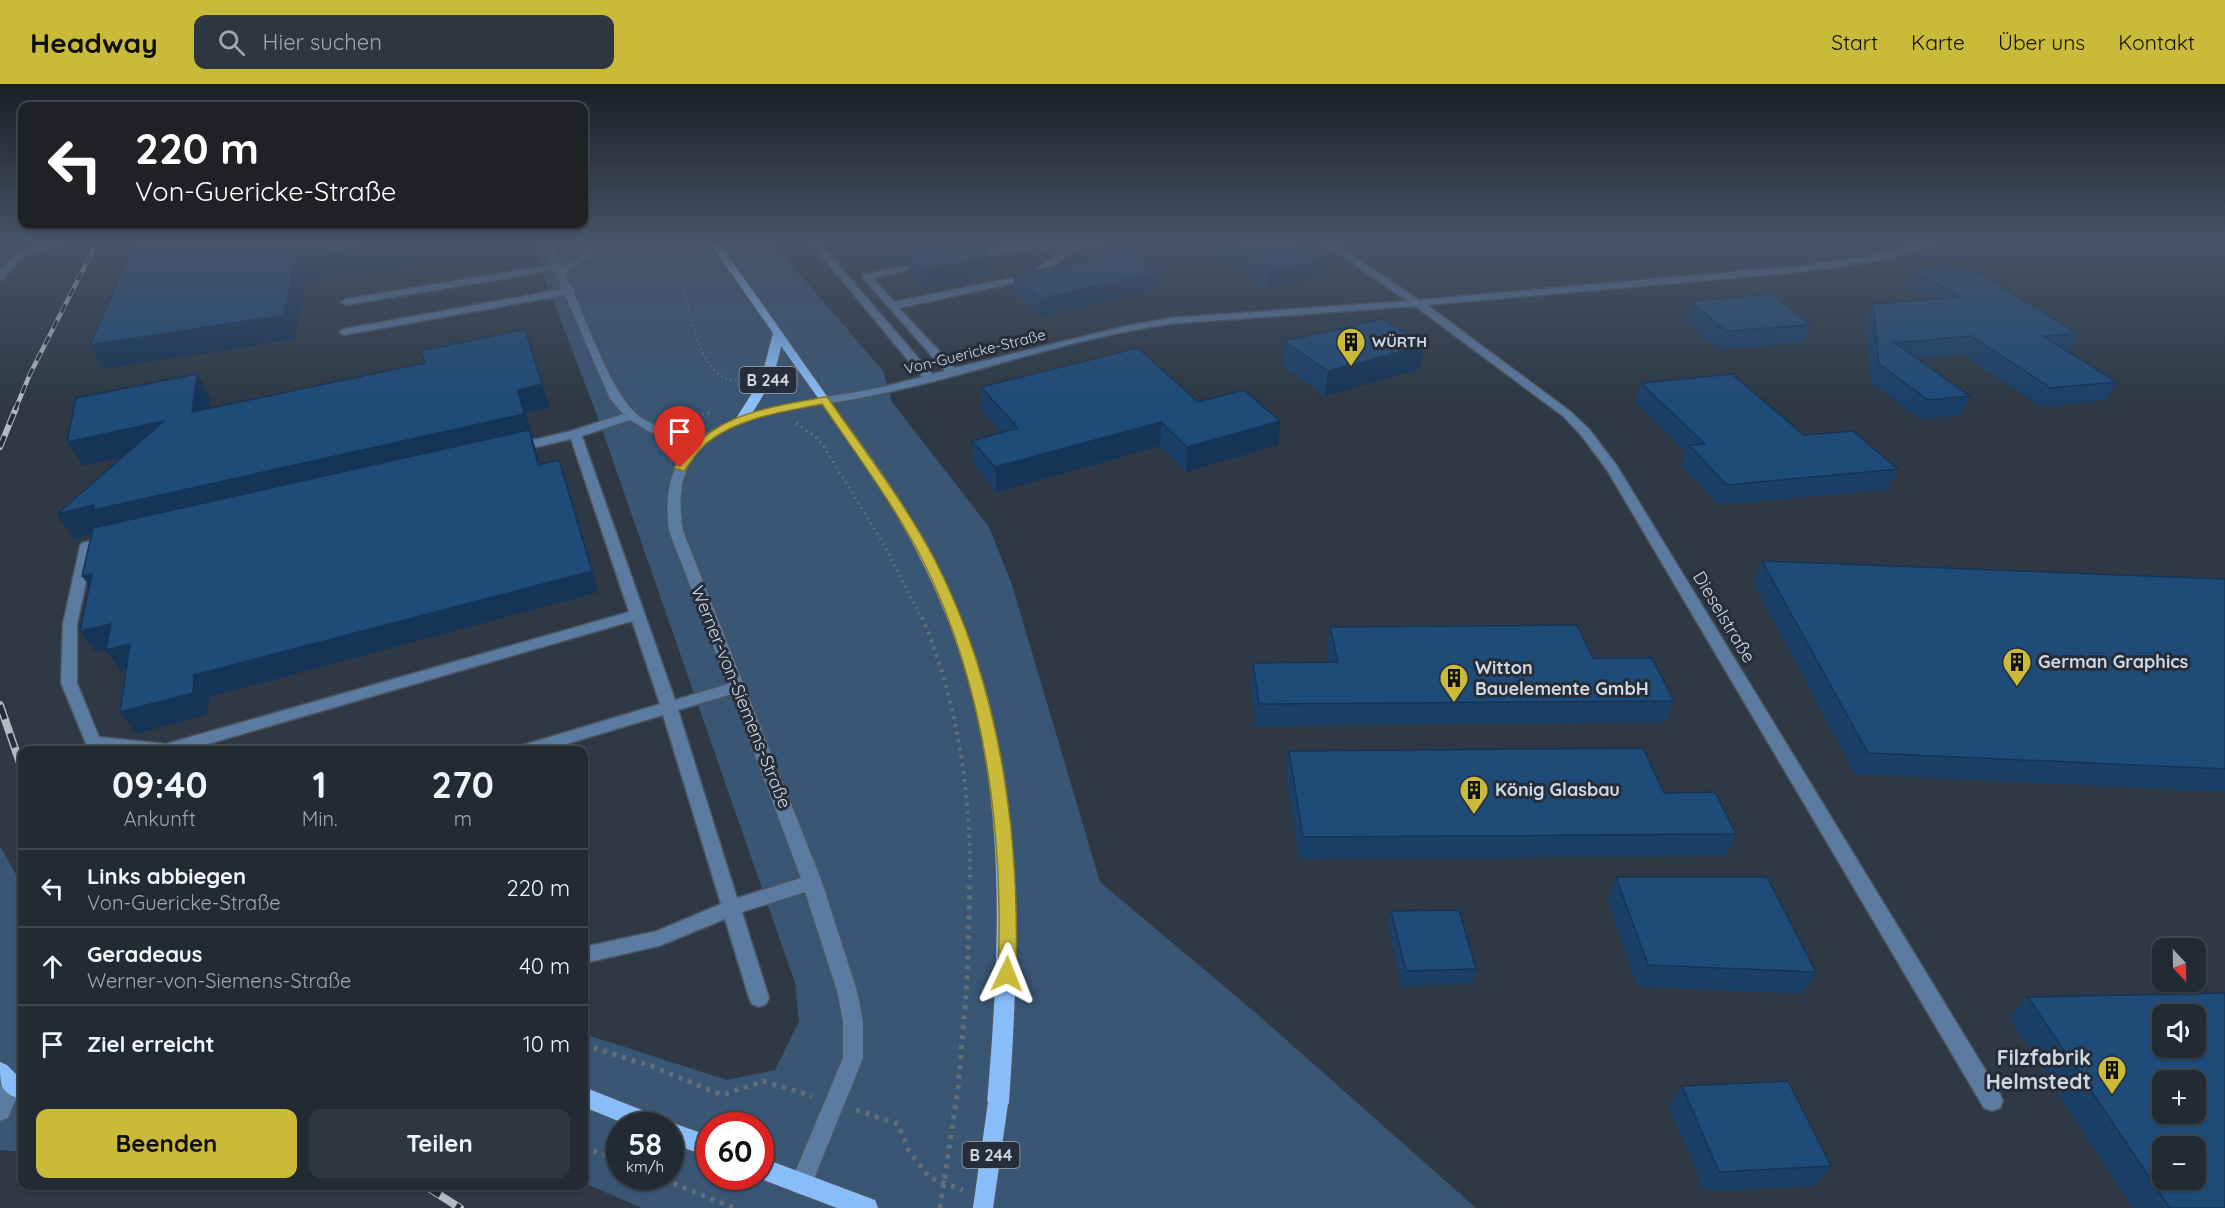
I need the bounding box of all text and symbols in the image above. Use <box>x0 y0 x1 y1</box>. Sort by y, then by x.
search box <box>194 15 614 69</box>
text: Headway <box>30 25 158 60</box>
icon: search <box>215 26 248 59</box>
text: Hier suchen <box>263 28 382 56</box>
text: Start <box>1831 29 1878 55</box>
text: Karte <box>1911 29 1965 55</box>
text: Über uns <box>1998 29 2085 55</box>
text: Kontakt <box>2118 29 2195 55</box>
text: 220 m <box>135 122 259 175</box>
icon: left <box>36 126 114 204</box>
text: Von-Guericke-Straße <box>135 174 396 208</box>
street label: Von-Guericke-Straße <box>902 325 1048 378</box>
building icon: WÜRTH <box>1335 326 1367 368</box>
place label: WÜRTH <box>1372 332 1427 351</box>
road number: B 244 <box>740 367 796 393</box>
pin <box>654 406 705 468</box>
icon: arrive <box>663 415 696 448</box>
street label: Dieselstraße <box>1688 567 1761 667</box>
street label: Werner-von-Siemens-Straße <box>686 582 797 811</box>
building icon: German Graphics <box>2001 646 2033 688</box>
place label: German Graphics <box>2038 650 2189 673</box>
place label: Witton Bauelemente GmbH <box>1475 656 1649 700</box>
building icon: Witton Bauelemente GmbH <box>1438 662 1470 704</box>
text: 09:40 <box>112 762 208 807</box>
text: 1 <box>313 762 327 807</box>
text: 270 <box>432 762 494 807</box>
building icon: König Glasbau <box>1458 774 1490 816</box>
place label: König Glasbau <box>1495 778 1620 801</box>
text: Ankunft <box>124 806 196 831</box>
text: Min. <box>302 806 338 831</box>
text: m <box>454 806 472 831</box>
text: Links abbiegen <box>87 862 246 890</box>
icon: left <box>36 872 69 905</box>
text: 220 m <box>506 874 570 902</box>
text: Von-Guericke-Straße <box>87 890 281 915</box>
north arrow <box>2152 938 2206 992</box>
map controls <box>2152 938 2206 1190</box>
text: Geradeaus <box>87 940 202 968</box>
position arrow <box>975 942 1039 1006</box>
icon: ahead <box>36 950 69 983</box>
text: 40 m <box>519 952 570 980</box>
text: Werner-von-Siemens-Straße <box>87 968 351 993</box>
button: sound <box>2152 1004 2206 1058</box>
icon: arrive <box>36 1028 69 1061</box>
text: Ziel erreicht <box>87 1030 215 1058</box>
text: 10 m <box>523 1030 570 1058</box>
place label: Filzfabrik Helmstedt <box>1986 1044 2091 1094</box>
building icon: Filzfabrik Helmstedt <box>2096 1054 2128 1096</box>
button: + <box>2152 1070 2206 1124</box>
button: Beenden <box>36 1109 297 1178</box>
button: Teilen <box>309 1109 570 1178</box>
speed limit sign: 60 <box>696 1112 774 1190</box>
text: 58 <box>628 1125 662 1163</box>
button: − <box>2152 1136 2206 1190</box>
road number: B 244 <box>962 1142 1020 1168</box>
text: km/h <box>626 1157 664 1176</box>

